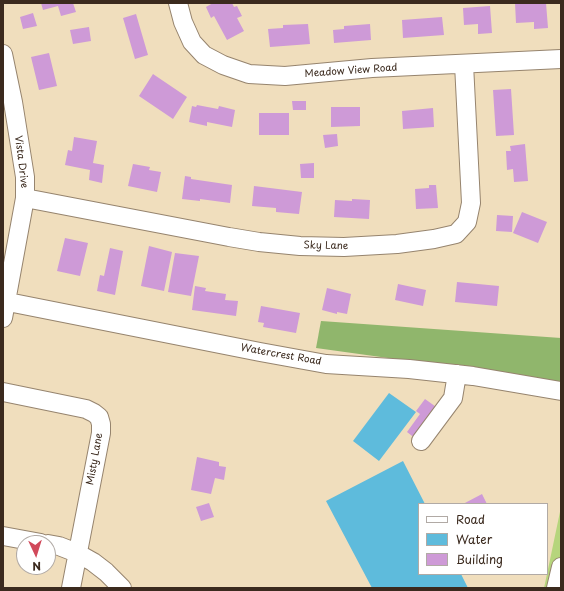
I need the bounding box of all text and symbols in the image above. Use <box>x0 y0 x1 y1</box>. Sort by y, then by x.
street label: Meadow View Road <box>304 62 398 80</box>
street label: Vista Drive <box>12 135 30 189</box>
street label: Sky Lane <box>304 240 348 252</box>
street label: Watercrest Road <box>240 342 322 368</box>
street label: Misty Lane <box>84 432 106 486</box>
legend <box>418 503 548 575</box>
text: Road <box>456 510 485 528</box>
text: Water <box>456 530 492 548</box>
north arrow <box>16 535 56 575</box>
text: Building <box>456 550 503 568</box>
text: N <box>32 558 42 575</box>

